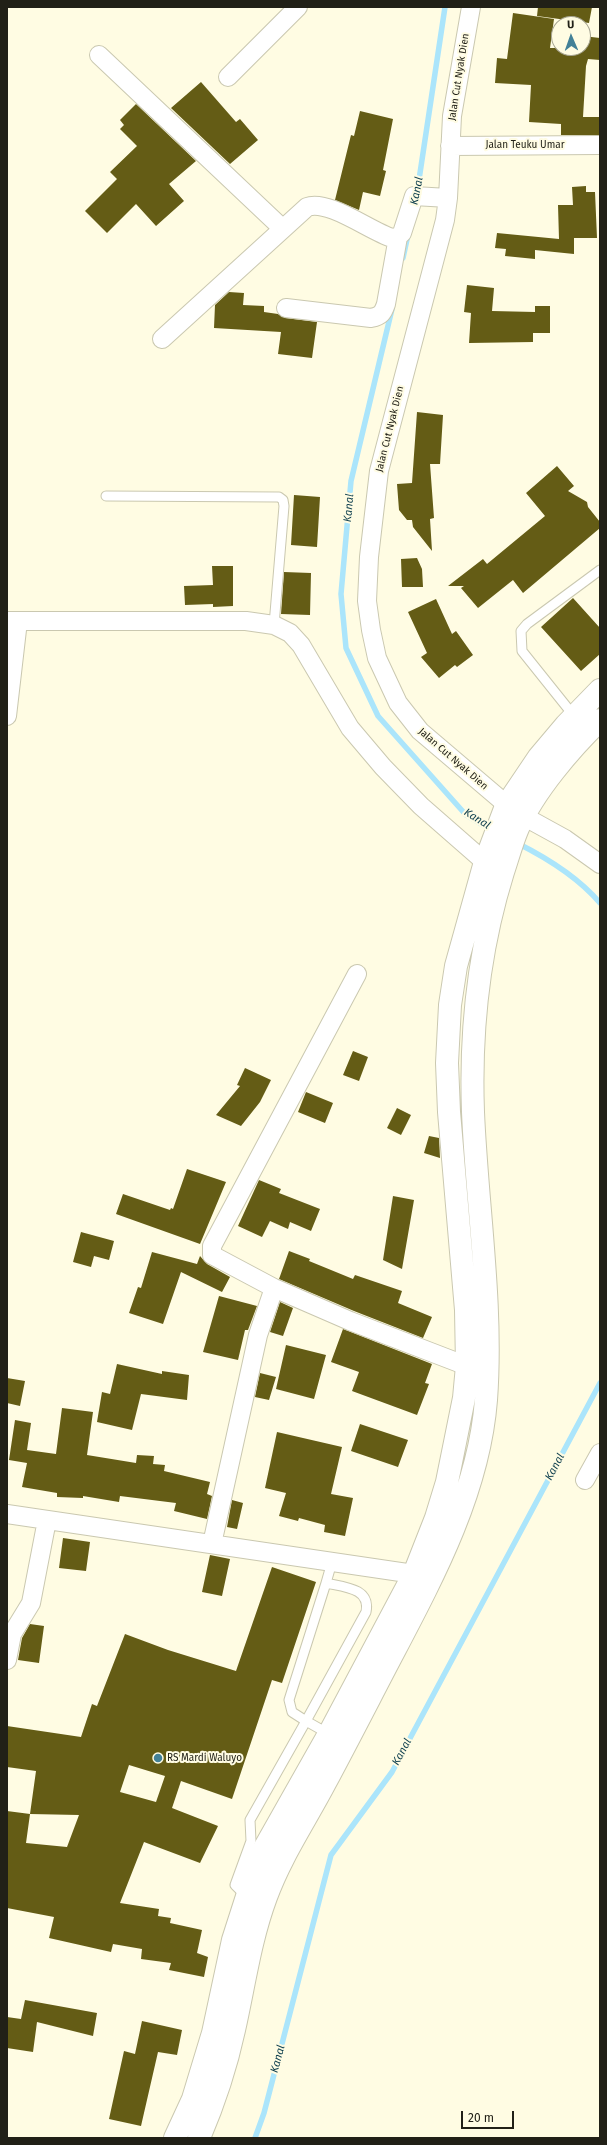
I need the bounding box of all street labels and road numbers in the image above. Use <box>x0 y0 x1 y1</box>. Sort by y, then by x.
street label: Jalan Cut Nyak Dien <box>446 33 472 121</box>
street label: Jalan Teuku Umar <box>485 139 565 151</box>
street label: Jalan Cut Nyak Dien <box>374 385 406 473</box>
street label: Jalan Cut Nyak Dien <box>416 726 490 792</box>

